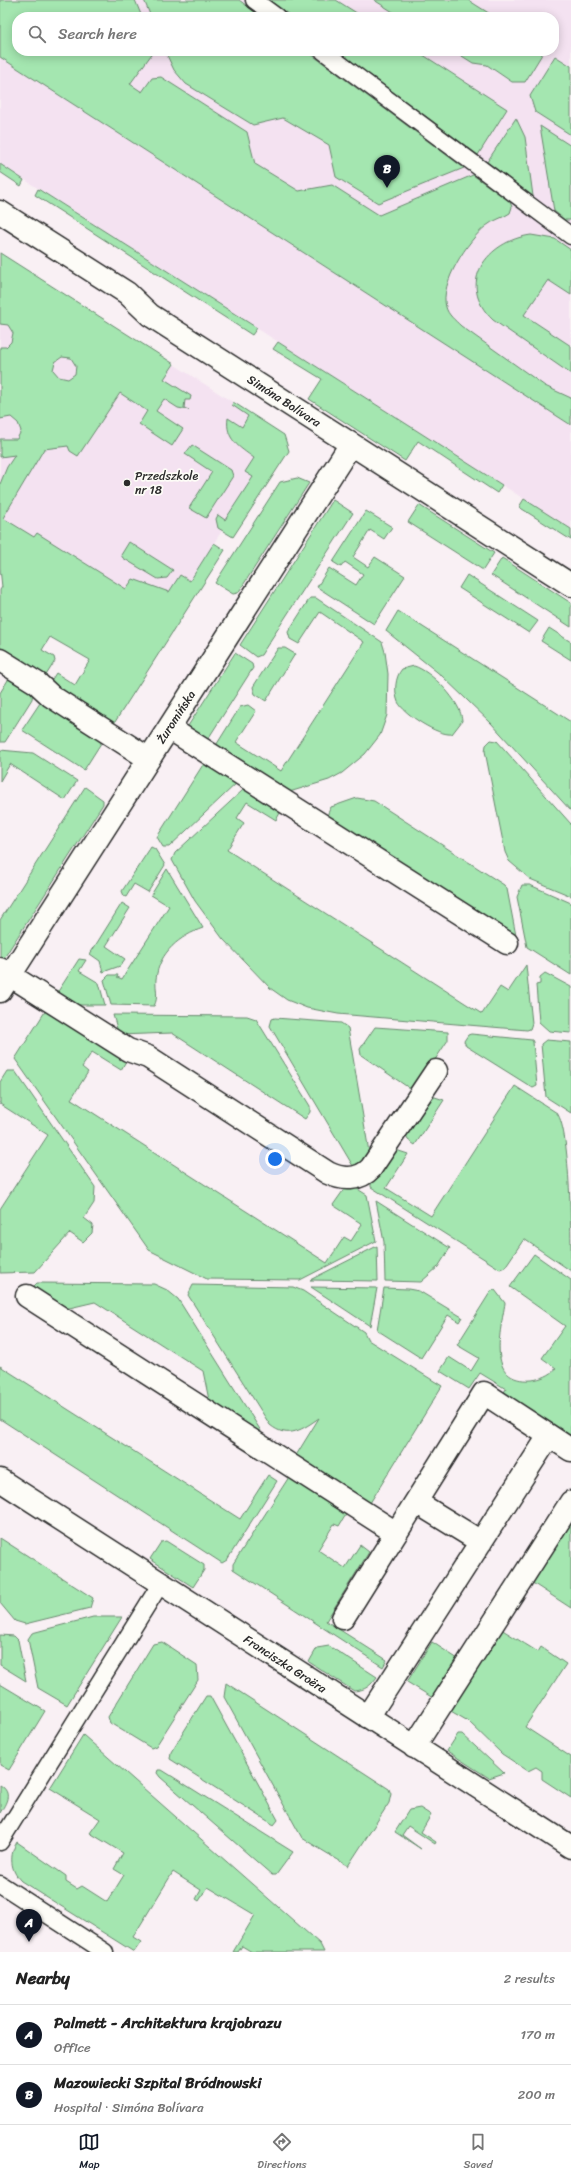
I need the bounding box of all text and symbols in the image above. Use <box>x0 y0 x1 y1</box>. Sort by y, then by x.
search box <box>12 12 559 56</box>
text: Search here <box>58 21 137 47</box>
icon: search <box>26 23 48 45</box>
pin: B <box>374 155 400 188</box>
street label: Simóna Bolívara <box>243 369 326 434</box>
place label: Przedszkole nr 18 <box>135 465 199 501</box>
marker: Przedszkole nr 18 <box>122 478 132 488</box>
street label: Żuromińska <box>150 686 202 748</box>
your location <box>265 1149 285 1169</box>
street label: Franciszka Groëra <box>239 1629 332 1700</box>
pin: A <box>16 1909 42 1942</box>
text: Nearby <box>16 1963 70 1993</box>
text: 2 results <box>504 1967 555 1990</box>
text: Palmett - Architektura krajobrazu <box>54 2010 281 2036</box>
text: A <box>25 2023 33 2046</box>
text: 170 m <box>520 2023 555 2046</box>
text: Office <box>54 2036 91 2059</box>
text: Mazowiecki Szpital Bródnowski <box>54 2070 261 2096</box>
text: B <box>25 2083 33 2106</box>
text: 200 m <box>518 2083 555 2106</box>
text: Hospital · Simóna Bolívara <box>54 2096 204 2119</box>
tab: Map <box>78 2131 100 2174</box>
tab: Directions <box>257 2131 307 2174</box>
tab: Saved <box>464 2131 493 2174</box>

